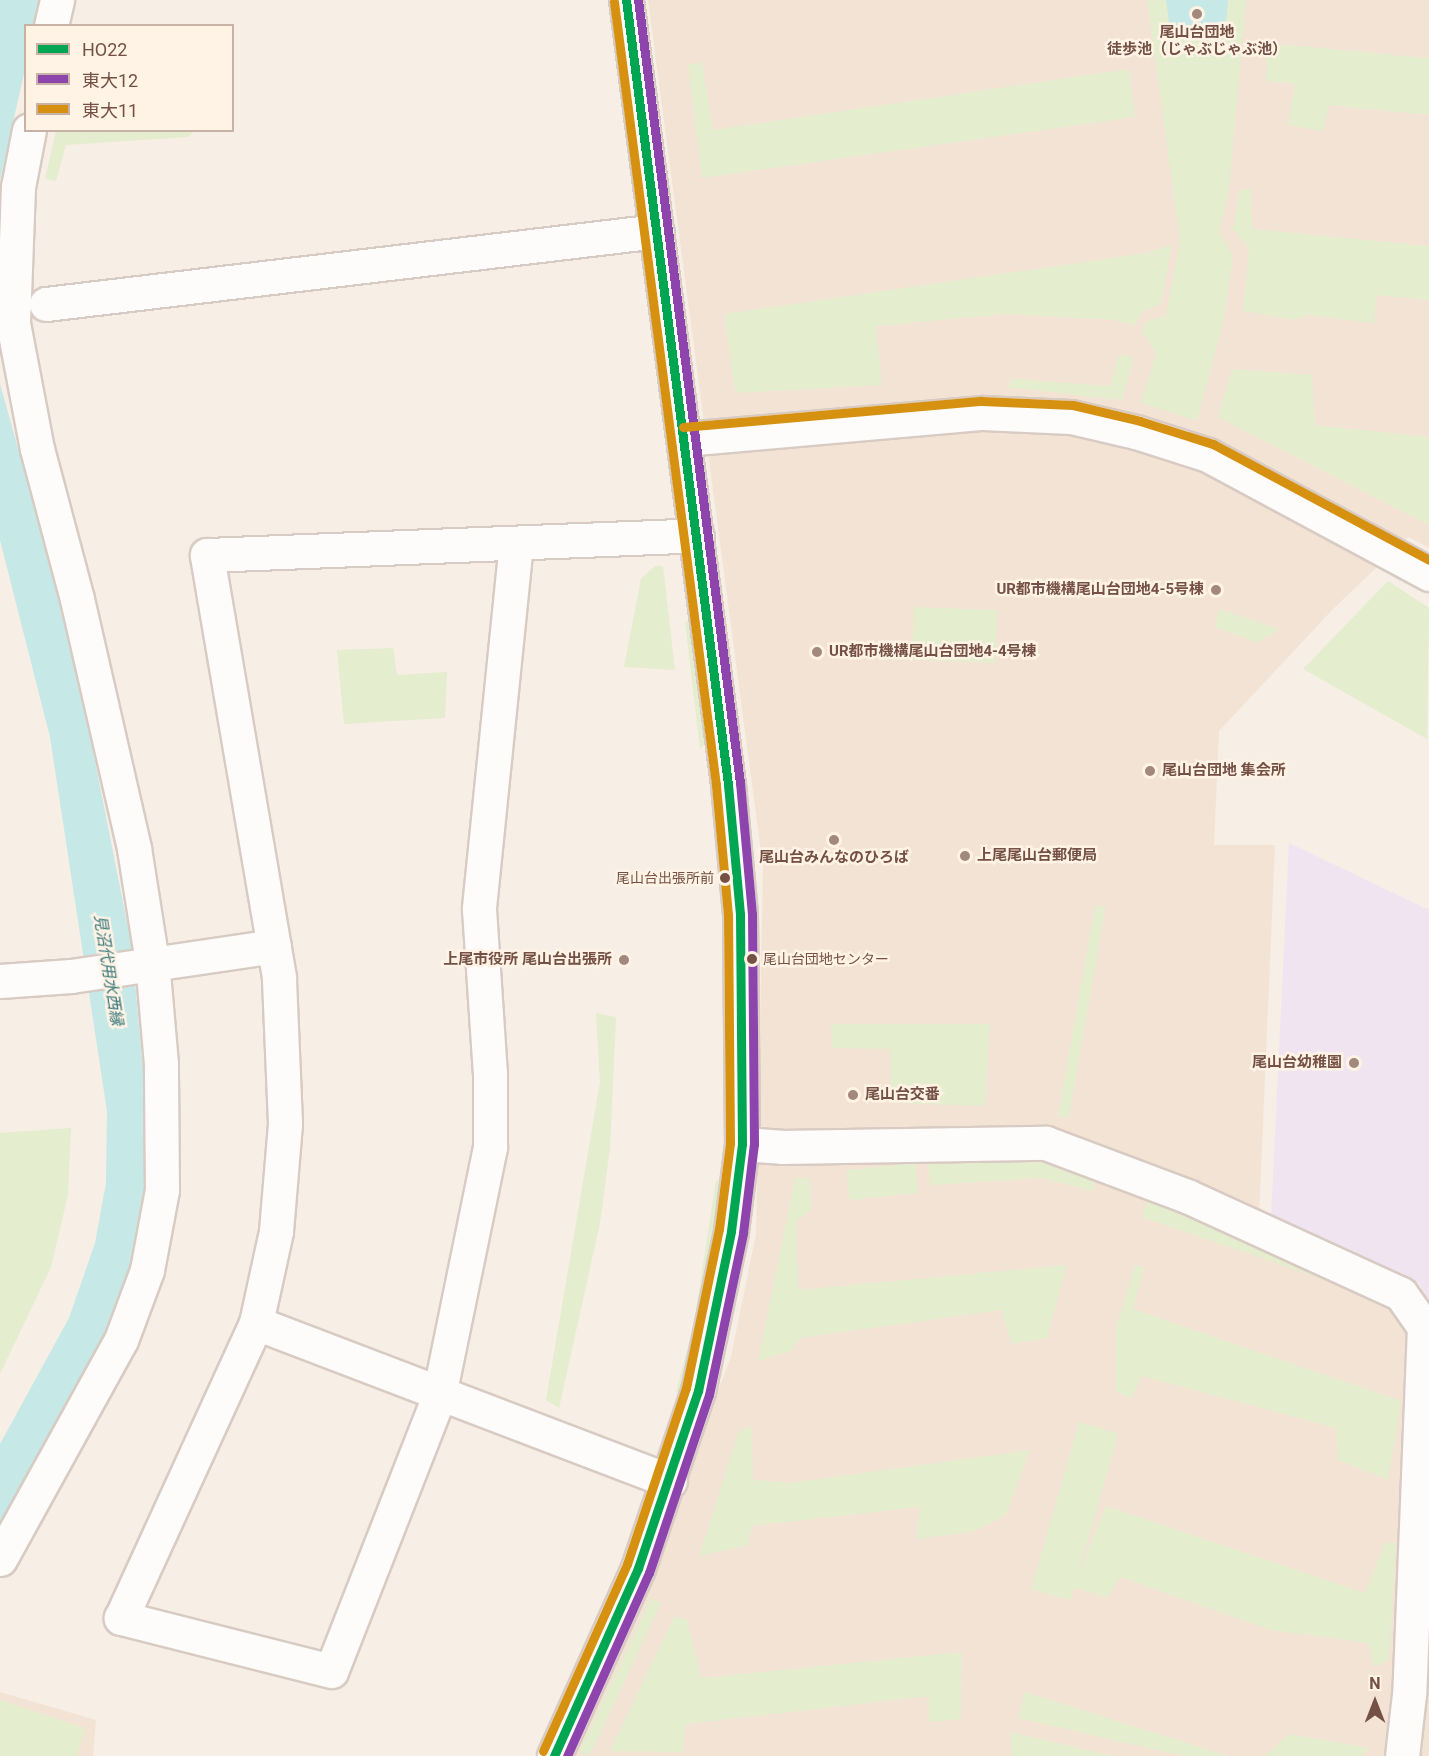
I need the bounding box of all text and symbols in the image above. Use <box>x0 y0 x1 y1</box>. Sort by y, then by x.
marker: 尾山台団地 徒歩池（じゃぶじゃぶ池） <box>1190 7 1204 21</box>
place label: 尾山台団地 徒歩池（じゃぶじゃぶ池） <box>1107 23 1287 58</box>
legend <box>24 24 234 132</box>
text: HO22 <box>82 39 127 60</box>
text: 東大12 <box>82 70 138 91</box>
text: 東大11 <box>82 100 138 121</box>
place label: UR都市機構尾山台団地4-5号棟 <box>996 581 1204 599</box>
marker: UR都市機構尾山台団地4-5号棟 <box>1209 583 1223 597</box>
place label: UR都市機構尾山台団地4-4号棟 <box>829 643 1037 661</box>
marker: UR都市機構尾山台団地4-4号棟 <box>810 645 824 659</box>
place label: 尾山台団地 集会所 <box>1162 762 1286 780</box>
marker: 尾山台団地 集会所 <box>1143 764 1157 778</box>
marker: 尾山台みんなのひろば <box>827 833 841 847</box>
place label: 上尾尾山台郵便局 <box>977 847 1097 865</box>
place label: 尾山台みんなのひろば <box>759 849 909 867</box>
marker: 上尾尾山台郵便局 <box>958 849 972 863</box>
place label: 尾山台出張所前 <box>616 870 714 886</box>
marker: 尾山台出張所前 <box>719 872 731 884</box>
water label: 見沼代用水西縁 <box>90 913 126 1027</box>
place label: 上尾市役所 尾山台出張所 <box>443 951 612 969</box>
place label: 尾山台団地センター <box>763 951 889 967</box>
marker: 上尾市役所 尾山台出張所 <box>617 953 631 967</box>
marker: 尾山台団地センター <box>746 953 758 965</box>
place label: 尾山台幼稚園 <box>1252 1054 1342 1072</box>
marker: 尾山台幼稚園 <box>1347 1056 1361 1070</box>
place label: 尾山台交番 <box>865 1086 940 1104</box>
marker: 尾山台交番 <box>846 1088 860 1102</box>
north arrow <box>1345 1672 1405 1732</box>
text: N <box>1369 1674 1381 1693</box>

